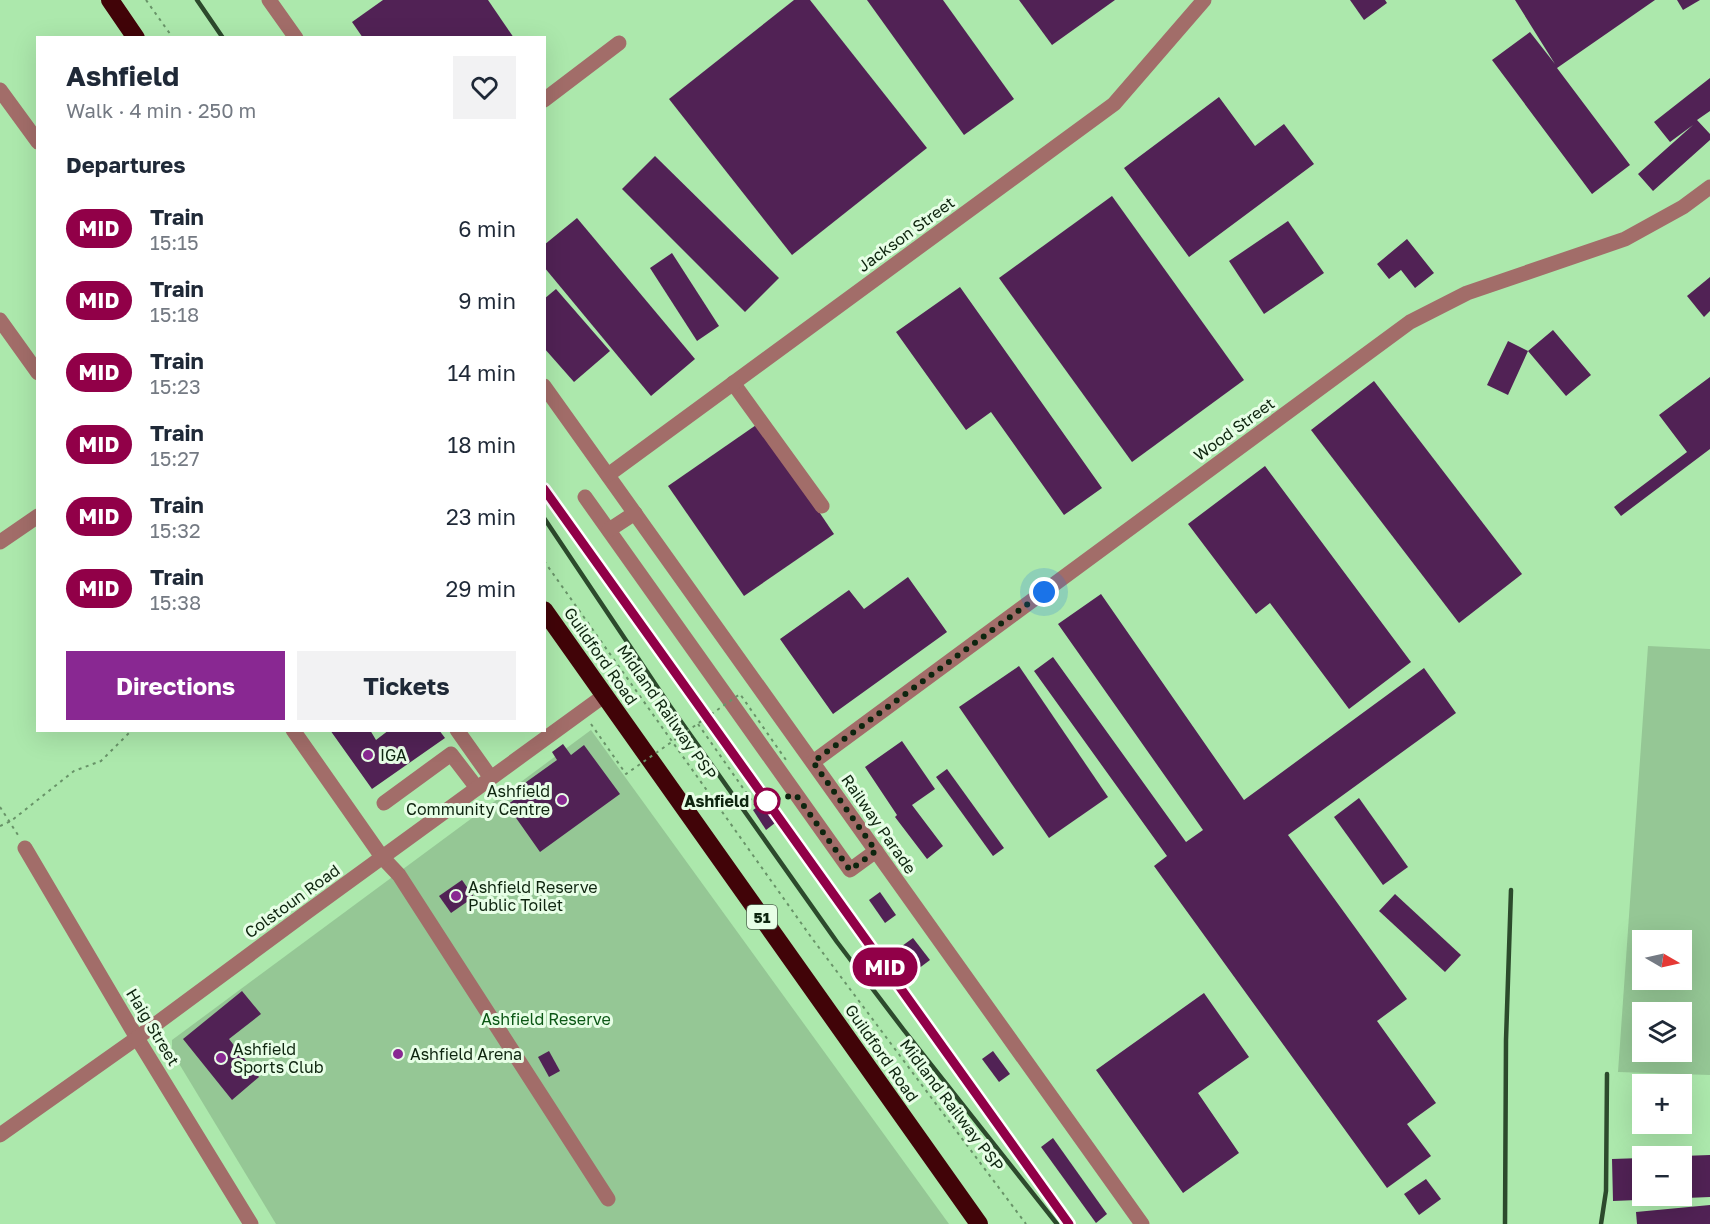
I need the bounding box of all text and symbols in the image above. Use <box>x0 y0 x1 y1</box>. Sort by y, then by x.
button: heart <box>453 56 516 119</box>
text: Ashfield <box>66 59 179 92</box>
text: Walk · 4 min · 250 m <box>66 98 256 122</box>
text: Departures <box>66 151 185 178</box>
street label: Jackson Street <box>854 192 958 276</box>
text: Train <box>150 203 204 230</box>
text: MID <box>79 215 119 241</box>
text: 6 min <box>458 215 516 242</box>
text: 15:15 <box>150 230 199 254</box>
text: Train <box>150 275 204 302</box>
text: MID <box>79 287 119 313</box>
text: 9 min <box>458 287 516 314</box>
text: 15:18 <box>150 302 199 326</box>
text: Train <box>150 347 204 374</box>
text: MID <box>79 359 119 385</box>
text: 14 min <box>448 359 516 386</box>
text: 15:23 <box>150 374 201 398</box>
street label: Wood Street <box>1190 393 1278 465</box>
text: Train <box>150 419 204 446</box>
text: MID <box>79 431 119 457</box>
text: 18 min <box>448 431 516 458</box>
text: 15:27 <box>150 446 200 470</box>
text: Train <box>150 491 204 518</box>
text: MID <box>79 503 119 529</box>
text: 23 min <box>446 503 516 530</box>
text: 15:32 <box>150 518 201 542</box>
text: Train <box>150 563 204 590</box>
text: MID <box>79 575 119 601</box>
text: 29 min <box>446 575 516 602</box>
your location <box>1029 577 1059 607</box>
text: 15:38 <box>150 590 201 614</box>
street label: Guildford Road <box>560 603 642 709</box>
street label: Midland Railway PSP <box>613 641 721 783</box>
button: Directions <box>66 651 285 720</box>
button: Tickets <box>297 651 516 720</box>
place label: IGA <box>380 745 407 765</box>
marker: IGA <box>361 748 375 762</box>
street label: Railway Parade <box>837 770 921 878</box>
place label: Ashfield Community Centre <box>406 781 550 819</box>
marker: Ashfield <box>754 788 780 814</box>
place label: Ashfield <box>684 791 749 811</box>
marker: Ashfield Community Centre <box>555 793 569 807</box>
street label: Colstoun Road <box>240 860 344 942</box>
place label: Ashfield Reserve Public Toilet <box>468 877 598 915</box>
marker: Ashfield Reserve Public Toilet <box>449 889 463 903</box>
road number: 51 <box>747 905 777 929</box>
north arrow <box>1632 930 1692 990</box>
map controls <box>1632 930 1692 1206</box>
line badge: MID <box>850 948 920 986</box>
text: MID <box>865 954 905 980</box>
street label: Haig Street <box>122 985 184 1069</box>
street label: Guildford Road <box>841 1000 923 1106</box>
button: layers <box>1632 1002 1692 1062</box>
park label: Ashfield Reserve <box>481 1009 611 1029</box>
street label: Midland Railway PSP <box>896 1035 1008 1175</box>
place label: Ashfield Sports Club <box>233 1039 324 1077</box>
place label: Ashfield Arena <box>410 1044 522 1064</box>
marker: Ashfield Arena <box>391 1047 405 1061</box>
marker: Ashfield Sports Club <box>214 1051 228 1065</box>
button: + <box>1632 1074 1692 1134</box>
button: − <box>1632 1146 1692 1206</box>

